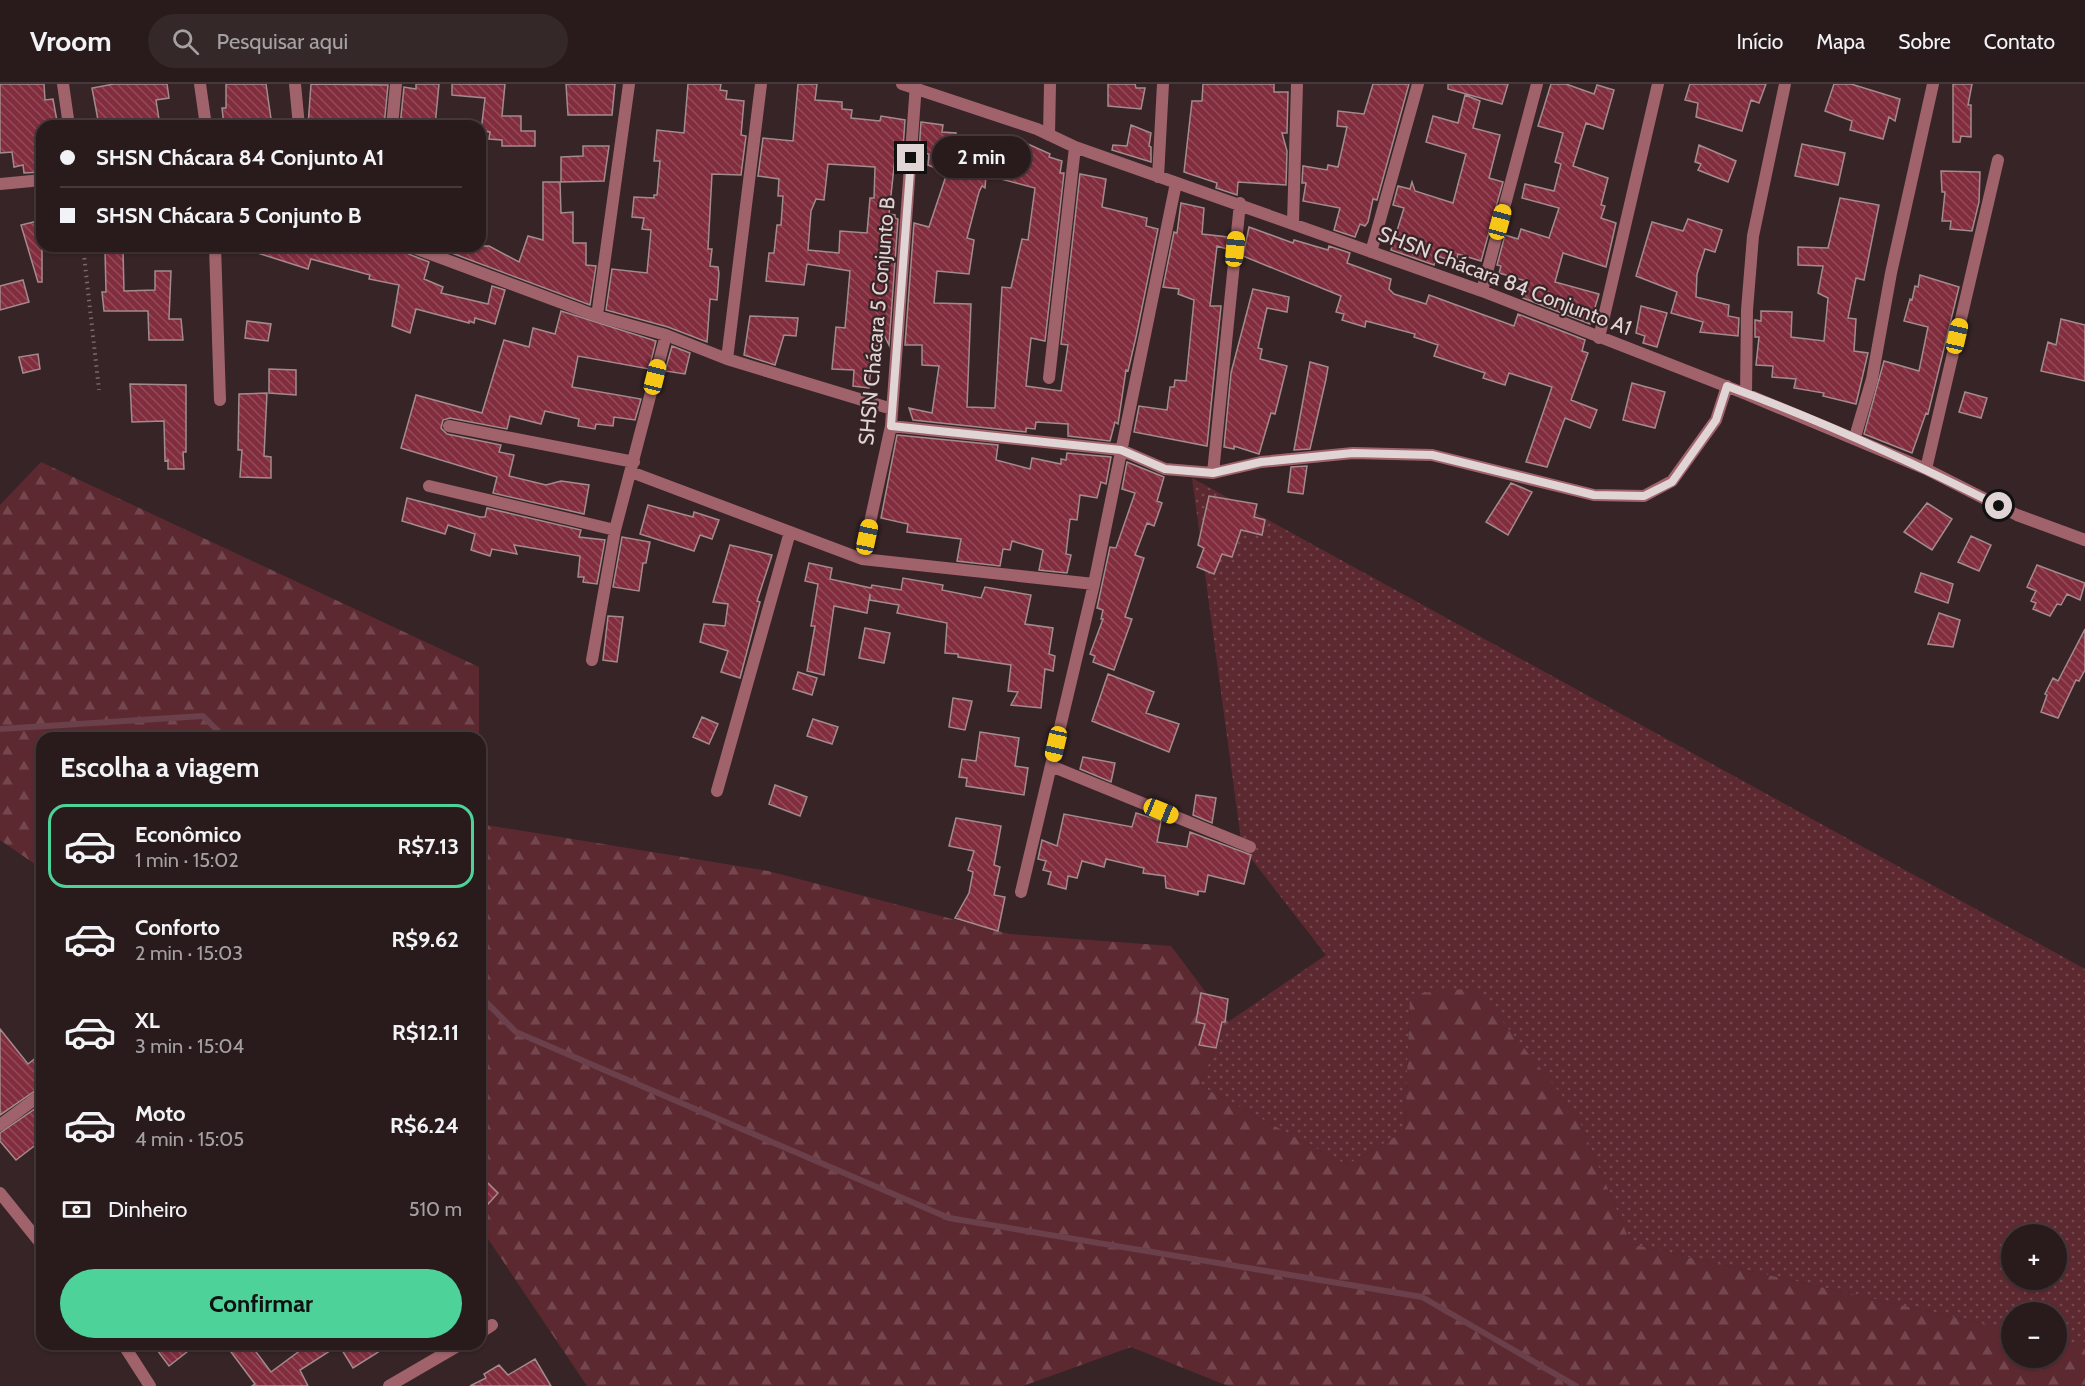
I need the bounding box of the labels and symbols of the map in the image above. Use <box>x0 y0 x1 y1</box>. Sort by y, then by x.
callout: 2 min <box>932 137 1031 179</box>
route end <box>897 144 924 171</box>
street label: SHSN Chácara 5 Conjunto B <box>853 196 901 446</box>
car <box>1487 202 1513 242</box>
street label: SHSN Chácara 84 Conjunto A1 <box>1375 221 1635 341</box>
car <box>1224 230 1246 268</box>
car <box>1944 316 1970 356</box>
car <box>642 357 668 397</box>
route start <box>1985 492 2012 519</box>
car <box>854 518 880 556</box>
car <box>1043 724 1069 764</box>
car <box>1141 796 1181 826</box>

